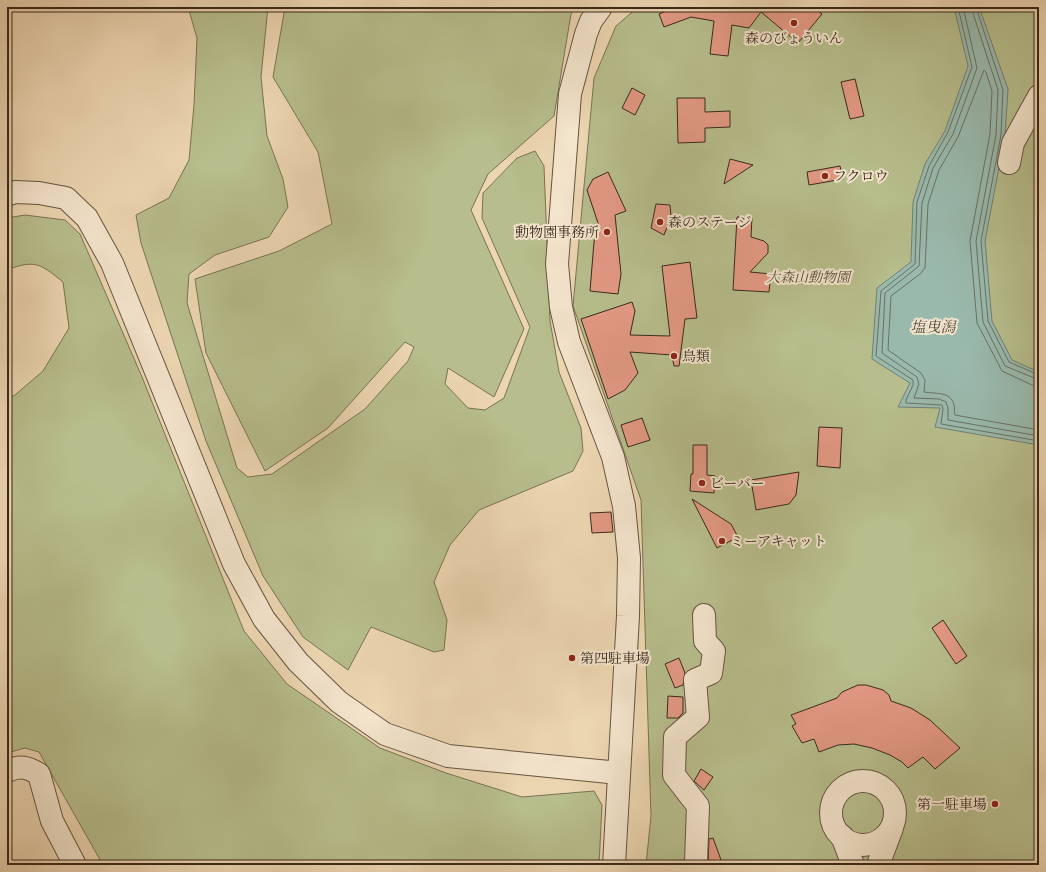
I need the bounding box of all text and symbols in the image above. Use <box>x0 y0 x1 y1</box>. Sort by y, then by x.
marker: 森のびょういん <box>789 18 799 28</box>
place label: 森のびょういん <box>745 30 843 47</box>
place label: フクロウ <box>833 168 889 185</box>
marker: フクロウ <box>820 171 830 181</box>
place label: 森のステージ <box>668 214 751 231</box>
marker: 森のステージ <box>655 217 665 227</box>
place label: 動物園事務所 <box>515 224 599 241</box>
marker: 動物園事務所 <box>602 227 612 237</box>
park label: 大森山動物園 <box>766 269 852 286</box>
water label: 塩曳潟 <box>910 318 957 336</box>
place label: 鳥類 <box>682 348 710 365</box>
marker: 鳥類 <box>669 351 679 361</box>
place label: ビーバー <box>710 475 765 492</box>
marker: ビーバー <box>697 478 707 488</box>
place label: ミーアキャット <box>730 533 827 550</box>
marker: ミーアキャット <box>717 536 727 546</box>
place label: 第四駐車場 <box>580 650 650 667</box>
marker: 第四駐車場 <box>567 653 577 663</box>
place label: 第一駐車場 <box>917 796 987 813</box>
marker: 第一駐車場 <box>990 799 1000 809</box>

